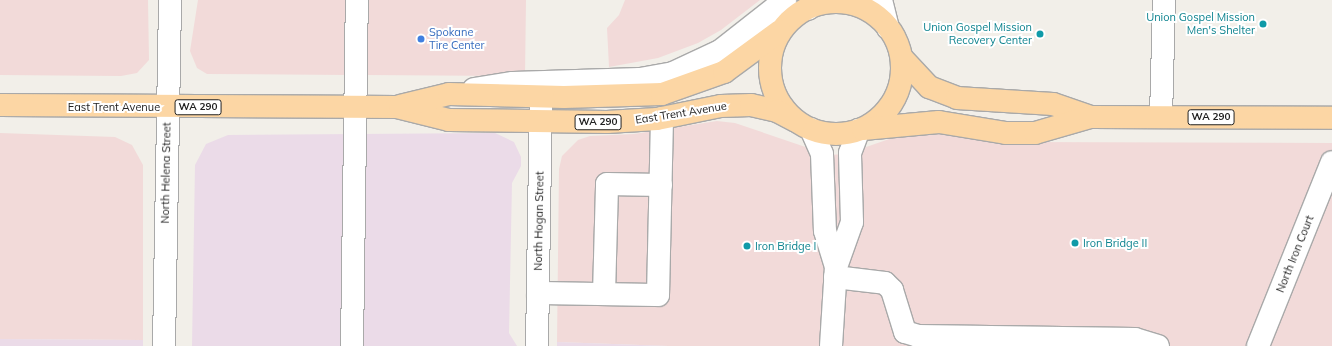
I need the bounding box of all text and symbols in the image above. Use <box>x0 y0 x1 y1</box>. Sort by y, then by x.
place label: Union Gospel Mission Men's Shelter <box>1146 11 1255 37</box>
marker: Union Gospel Mission Men's Shelter <box>1258 19 1268 29</box>
place label: Union Gospel Mission Recovery Center <box>923 21 1032 47</box>
place label: Spokane Tire Center <box>429 26 484 52</box>
marker: Union Gospel Mission Recovery Center <box>1035 29 1045 39</box>
marker: Spokane Tire Center <box>416 34 426 44</box>
road number: WA 290 <box>174 99 222 115</box>
street label: East Trent Avenue <box>634 99 728 127</box>
street label: East Trent Avenue <box>68 100 160 114</box>
road number: WA 290 <box>1187 109 1235 125</box>
road number: WA 290 <box>574 114 622 130</box>
street label: North Helena Street <box>159 122 173 224</box>
street label: North Hogan Street <box>532 171 546 271</box>
street label: North Iron Court <box>1273 213 1317 295</box>
place label: Iron Bridge II <box>1083 236 1147 250</box>
marker: Iron Bridge II <box>1070 238 1080 248</box>
place label: Iron Bridge I <box>755 239 816 253</box>
marker: Iron Bridge I <box>742 241 752 251</box>

